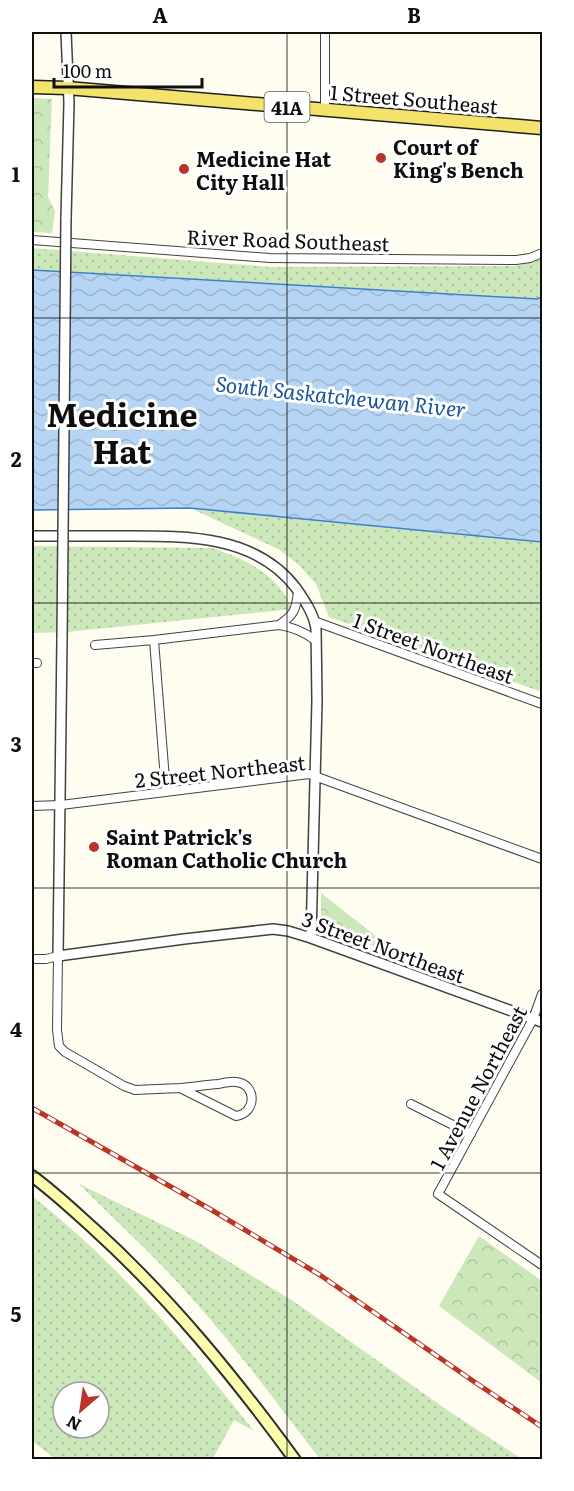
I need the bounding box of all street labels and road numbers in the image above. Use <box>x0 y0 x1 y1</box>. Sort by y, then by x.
street label: 1 Street Southeast <box>329 76 499 120</box>
road number: 41A <box>264 92 310 122</box>
street label: River Road Southeast <box>186 220 390 258</box>
street label: 1 Street Northeast <box>349 604 519 690</box>
street label: 2 Street Northeast <box>133 746 307 794</box>
street label: 3 Street Northeast <box>298 903 470 989</box>
street label: 1 Avenue Northeast <box>421 1000 533 1174</box>

